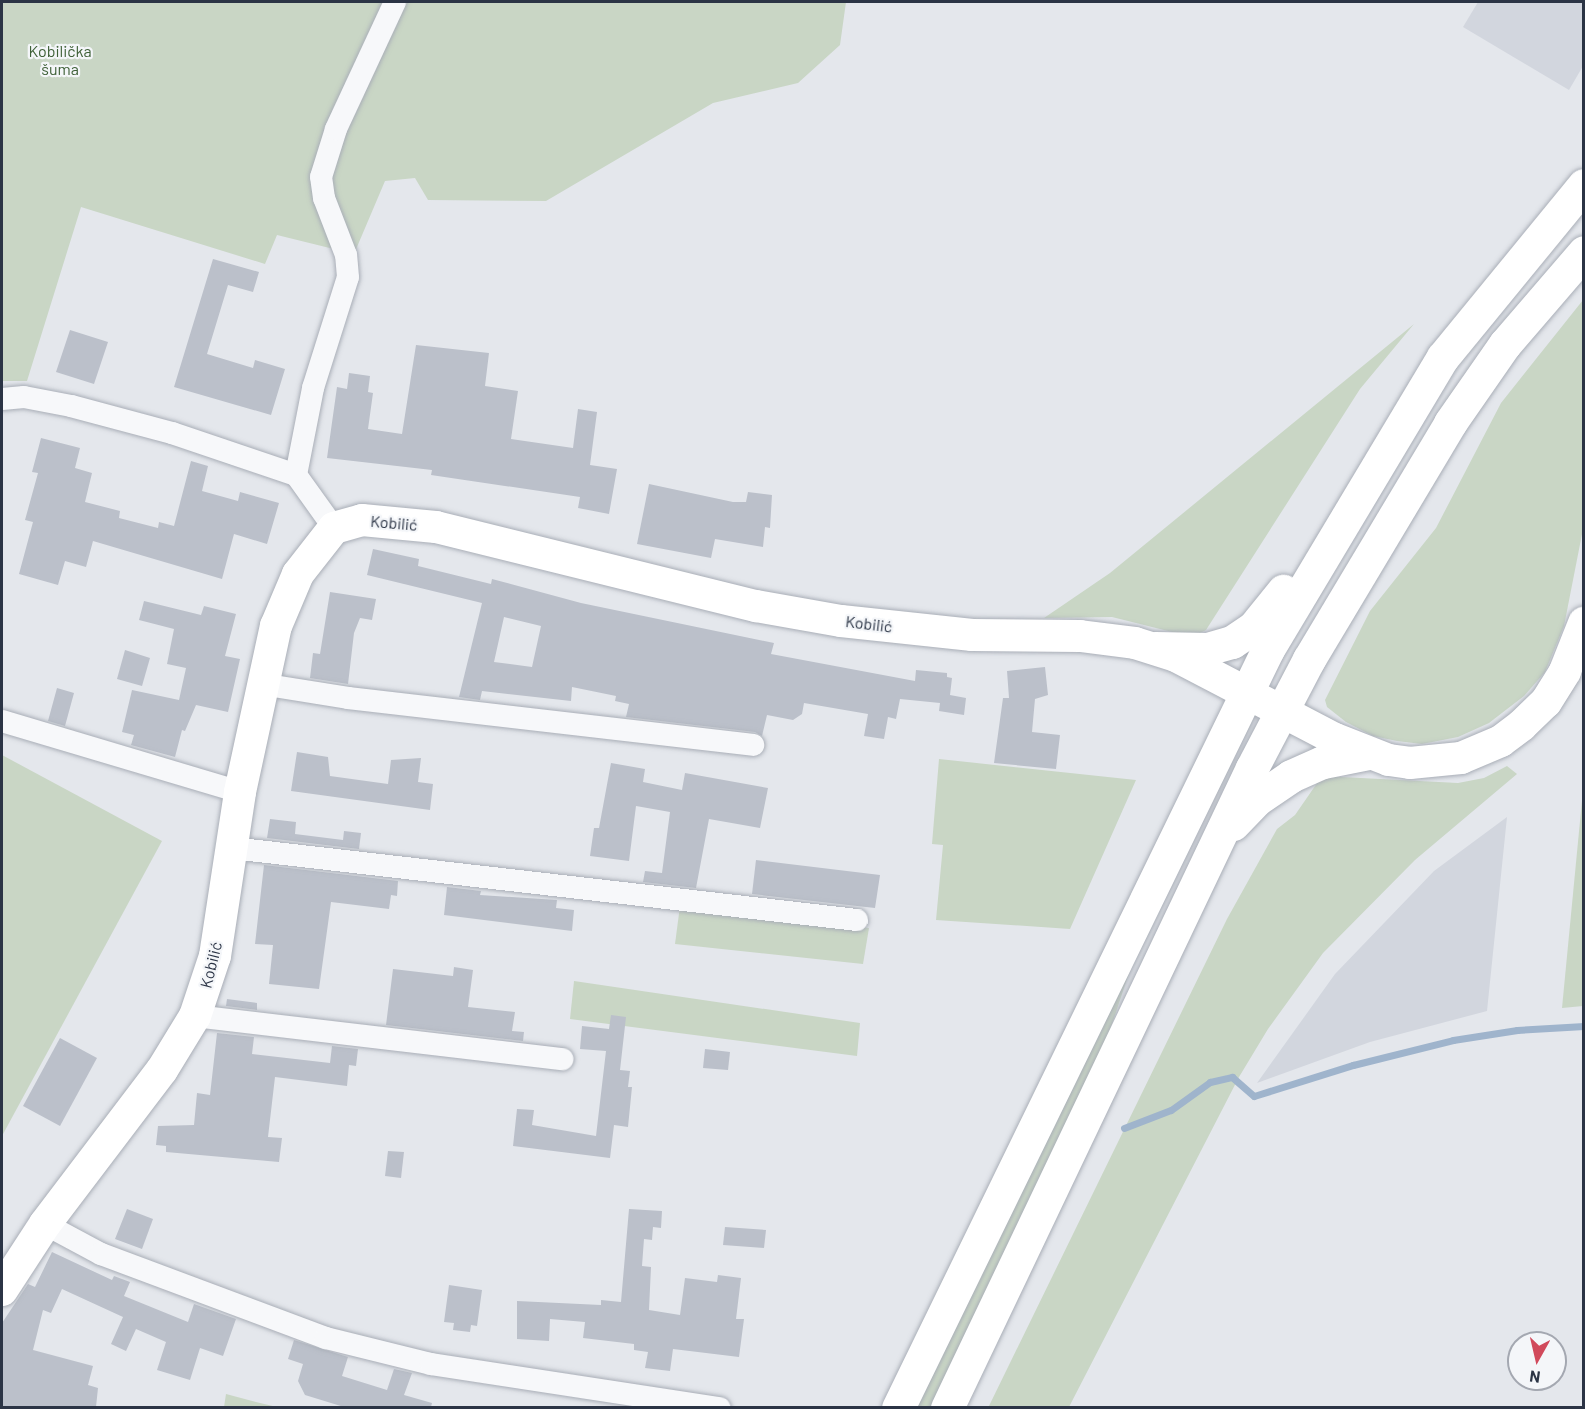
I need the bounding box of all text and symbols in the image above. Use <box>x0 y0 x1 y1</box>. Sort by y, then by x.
park label: Kobilička šuma <box>28 41 92 79</box>
street label: Kobilić <box>370 511 418 535</box>
street label: Kobilić <box>844 612 894 636</box>
street label: Kobilić <box>196 940 226 990</box>
north arrow <box>1507 1331 1567 1391</box>
text: N <box>1528 1367 1541 1387</box>

